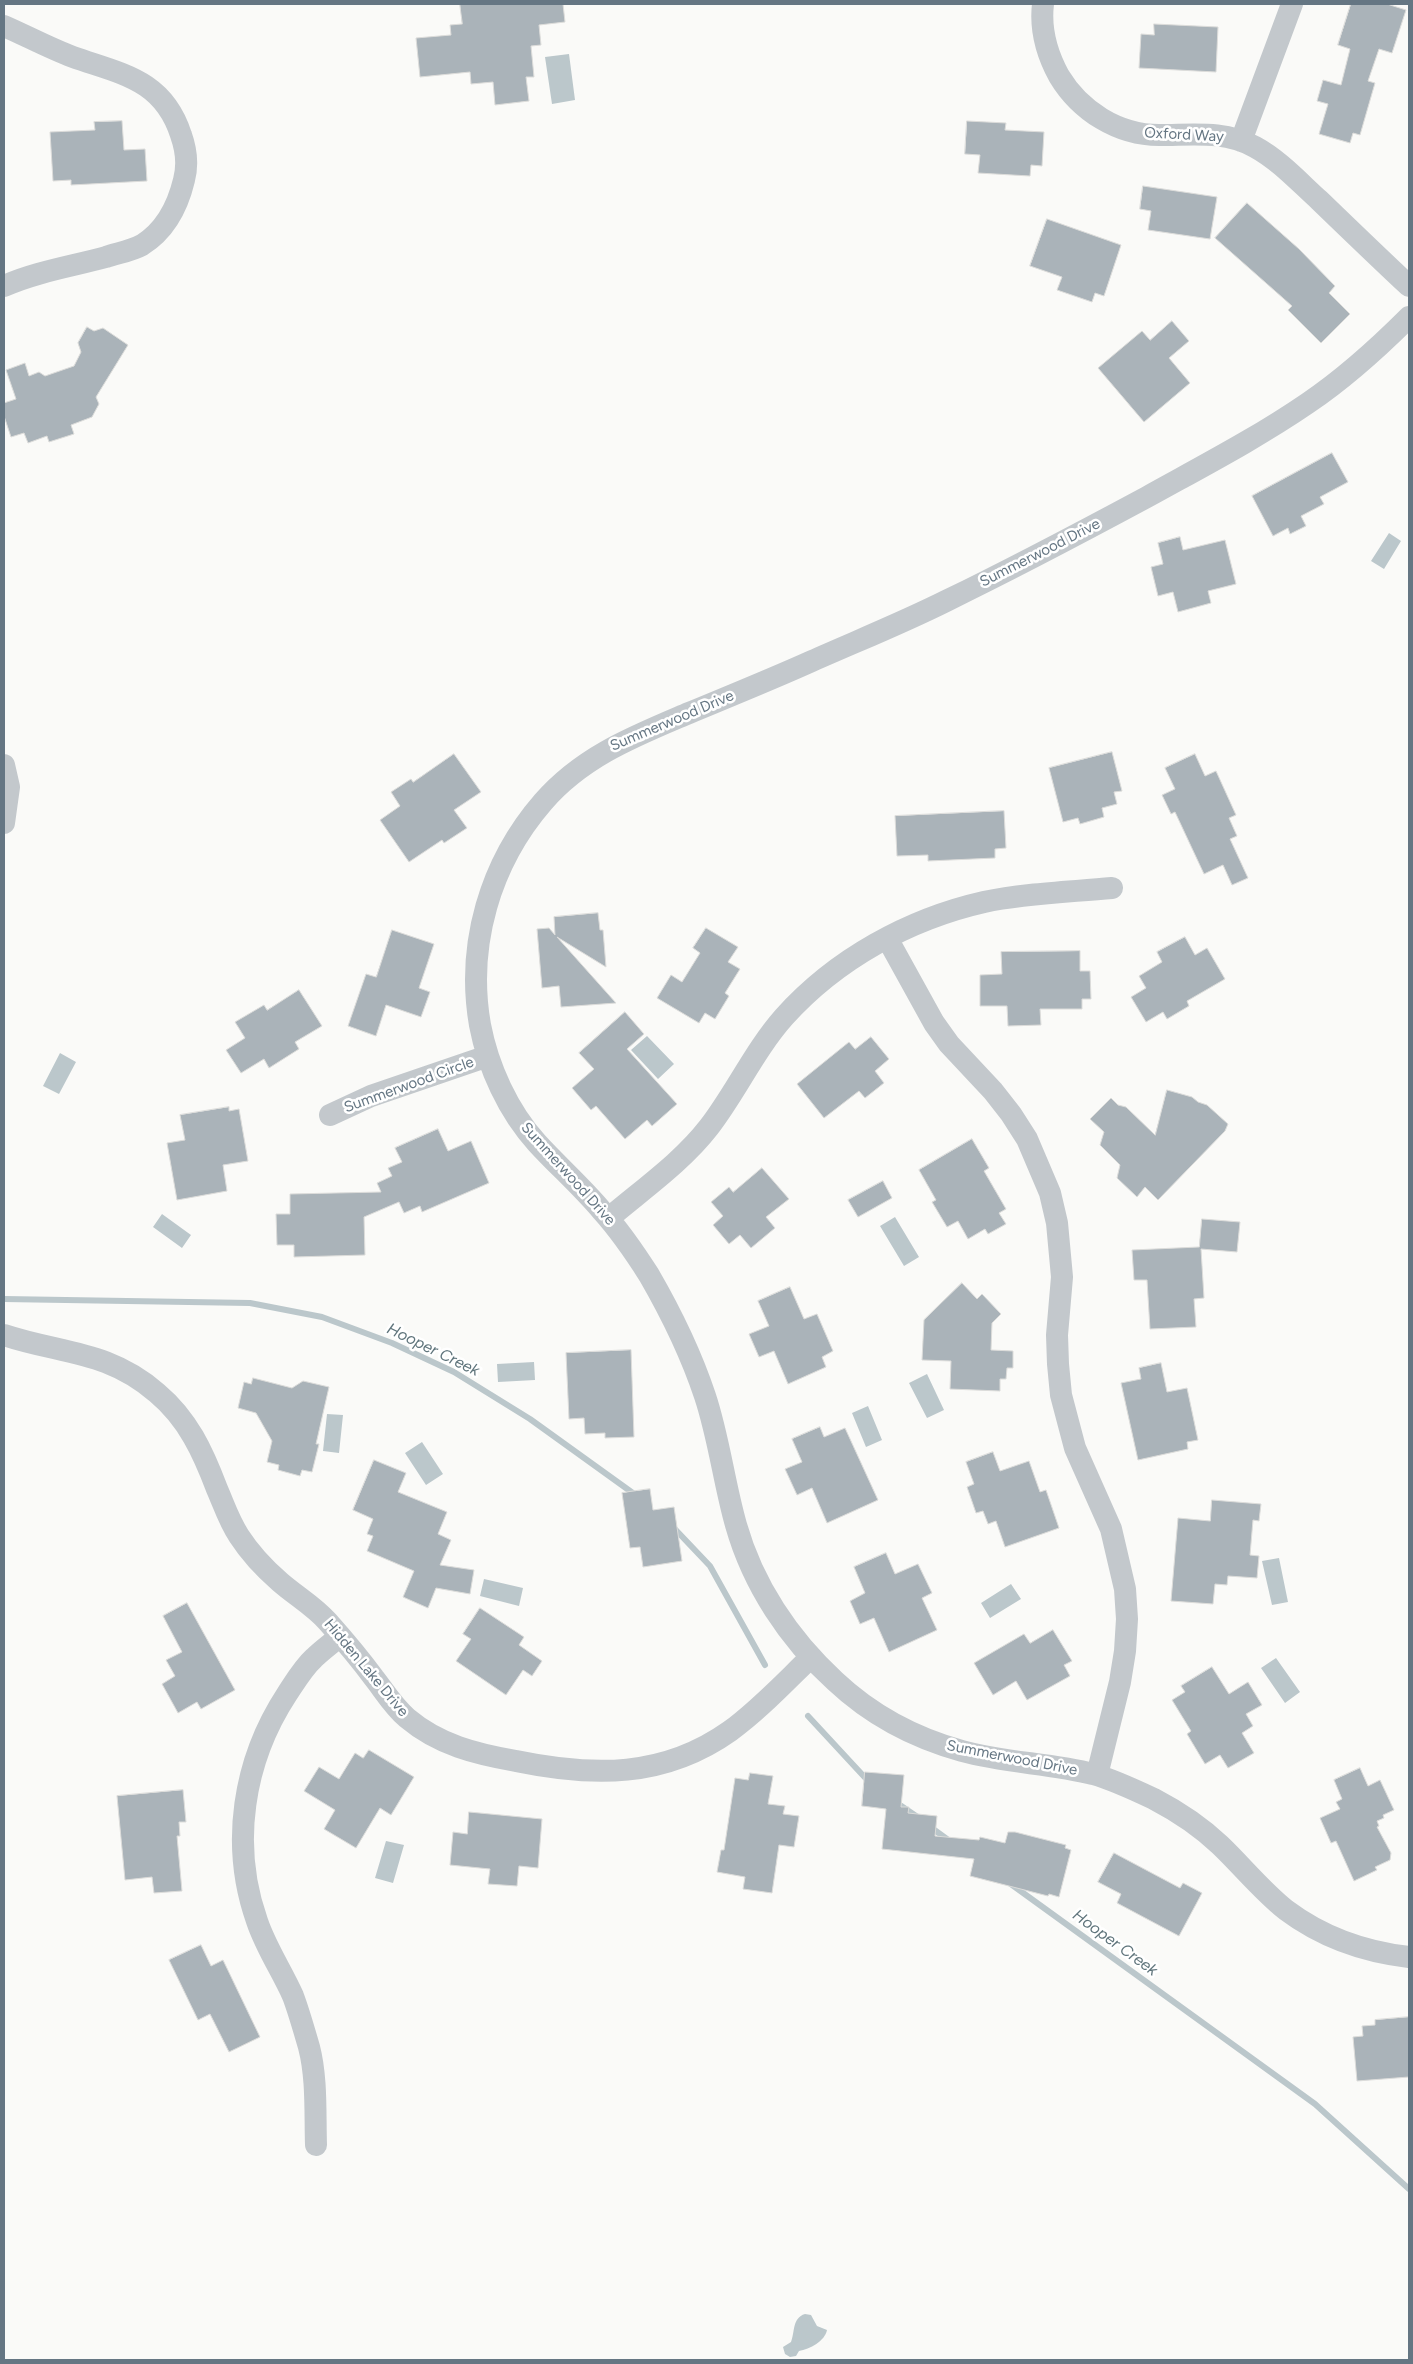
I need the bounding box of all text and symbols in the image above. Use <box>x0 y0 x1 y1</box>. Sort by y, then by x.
street label: Oxford Way <box>1144 124 1224 146</box>
street label: Summerwood Drive <box>977 515 1103 591</box>
street label: Summerwood Drive <box>607 687 737 755</box>
street label: Summerwood Circle <box>342 1053 476 1117</box>
street label: Summerwood Drive <box>517 1119 619 1229</box>
water label: Hooper Creek <box>384 1319 482 1381</box>
street label: Hidden Lake Drive <box>320 1616 412 1720</box>
street label: Summerwood Drive <box>945 1737 1079 1779</box>
water label: Hooper Creek <box>1069 1906 1161 1980</box>

